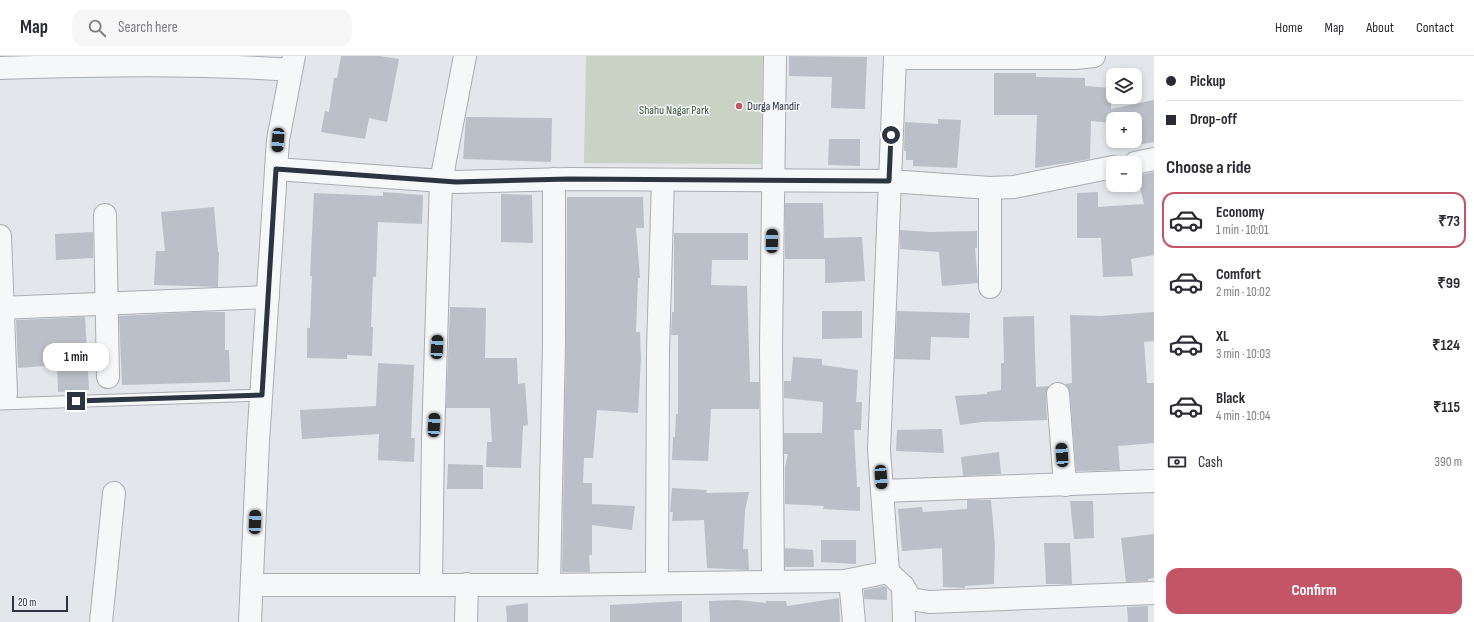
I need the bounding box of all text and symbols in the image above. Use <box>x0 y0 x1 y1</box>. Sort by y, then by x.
search box <box>72 10 352 46</box>
text: Map <box>20 16 48 39</box>
icon: search <box>86 17 108 39</box>
text: Search here <box>118 18 178 37</box>
text: Home <box>1275 19 1303 36</box>
text: Map <box>1325 19 1344 36</box>
text: About <box>1366 19 1394 36</box>
text: Contact <box>1416 19 1454 36</box>
map controls <box>1106 68 1142 192</box>
button: layers <box>1106 68 1142 104</box>
text: Pickup <box>1190 72 1226 91</box>
place label: Durga Mandir <box>747 99 800 114</box>
marker: Durga Mandir <box>734 101 744 111</box>
park label: Shahu Nagar Park <box>639 103 709 118</box>
text: Drop-off <box>1190 110 1237 129</box>
button: + <box>1106 112 1142 148</box>
route start <box>882 126 900 144</box>
car <box>271 128 285 152</box>
button: − <box>1106 156 1142 192</box>
text: Choose a ride <box>1166 157 1251 178</box>
icon: car <box>1168 202 1204 238</box>
text: Economy <box>1216 203 1265 222</box>
text: ₹73 <box>1438 212 1460 231</box>
text: 1 min · 10:01 <box>1216 222 1269 238</box>
car <box>766 229 778 253</box>
icon: car <box>1168 264 1204 300</box>
text: Comfort <box>1216 265 1261 284</box>
text: ₹99 <box>1437 274 1460 293</box>
text: 2 min · 10:02 <box>1216 284 1270 300</box>
icon: car <box>1168 326 1204 362</box>
text: XL <box>1216 327 1229 346</box>
car <box>430 335 444 359</box>
text: ₹124 <box>1432 336 1460 355</box>
callout: 1 min <box>43 343 109 371</box>
text: 3 min · 10:03 <box>1216 346 1270 362</box>
text: 1 min <box>64 349 88 365</box>
icon: car <box>1168 388 1204 424</box>
text: Black <box>1216 389 1245 408</box>
route end <box>67 392 85 410</box>
text: ₹115 <box>1433 398 1460 417</box>
text: 4 min · 10:04 <box>1216 408 1270 424</box>
car <box>427 413 441 437</box>
car <box>1055 443 1069 467</box>
icon: cash <box>1166 451 1188 473</box>
text: Cash <box>1198 453 1223 472</box>
text: 390 m <box>1435 454 1462 470</box>
car <box>874 465 888 489</box>
car <box>249 510 261 534</box>
button: Confirm <box>1166 568 1462 614</box>
scale bar <box>12 594 68 613</box>
text: 20 m <box>18 596 36 609</box>

